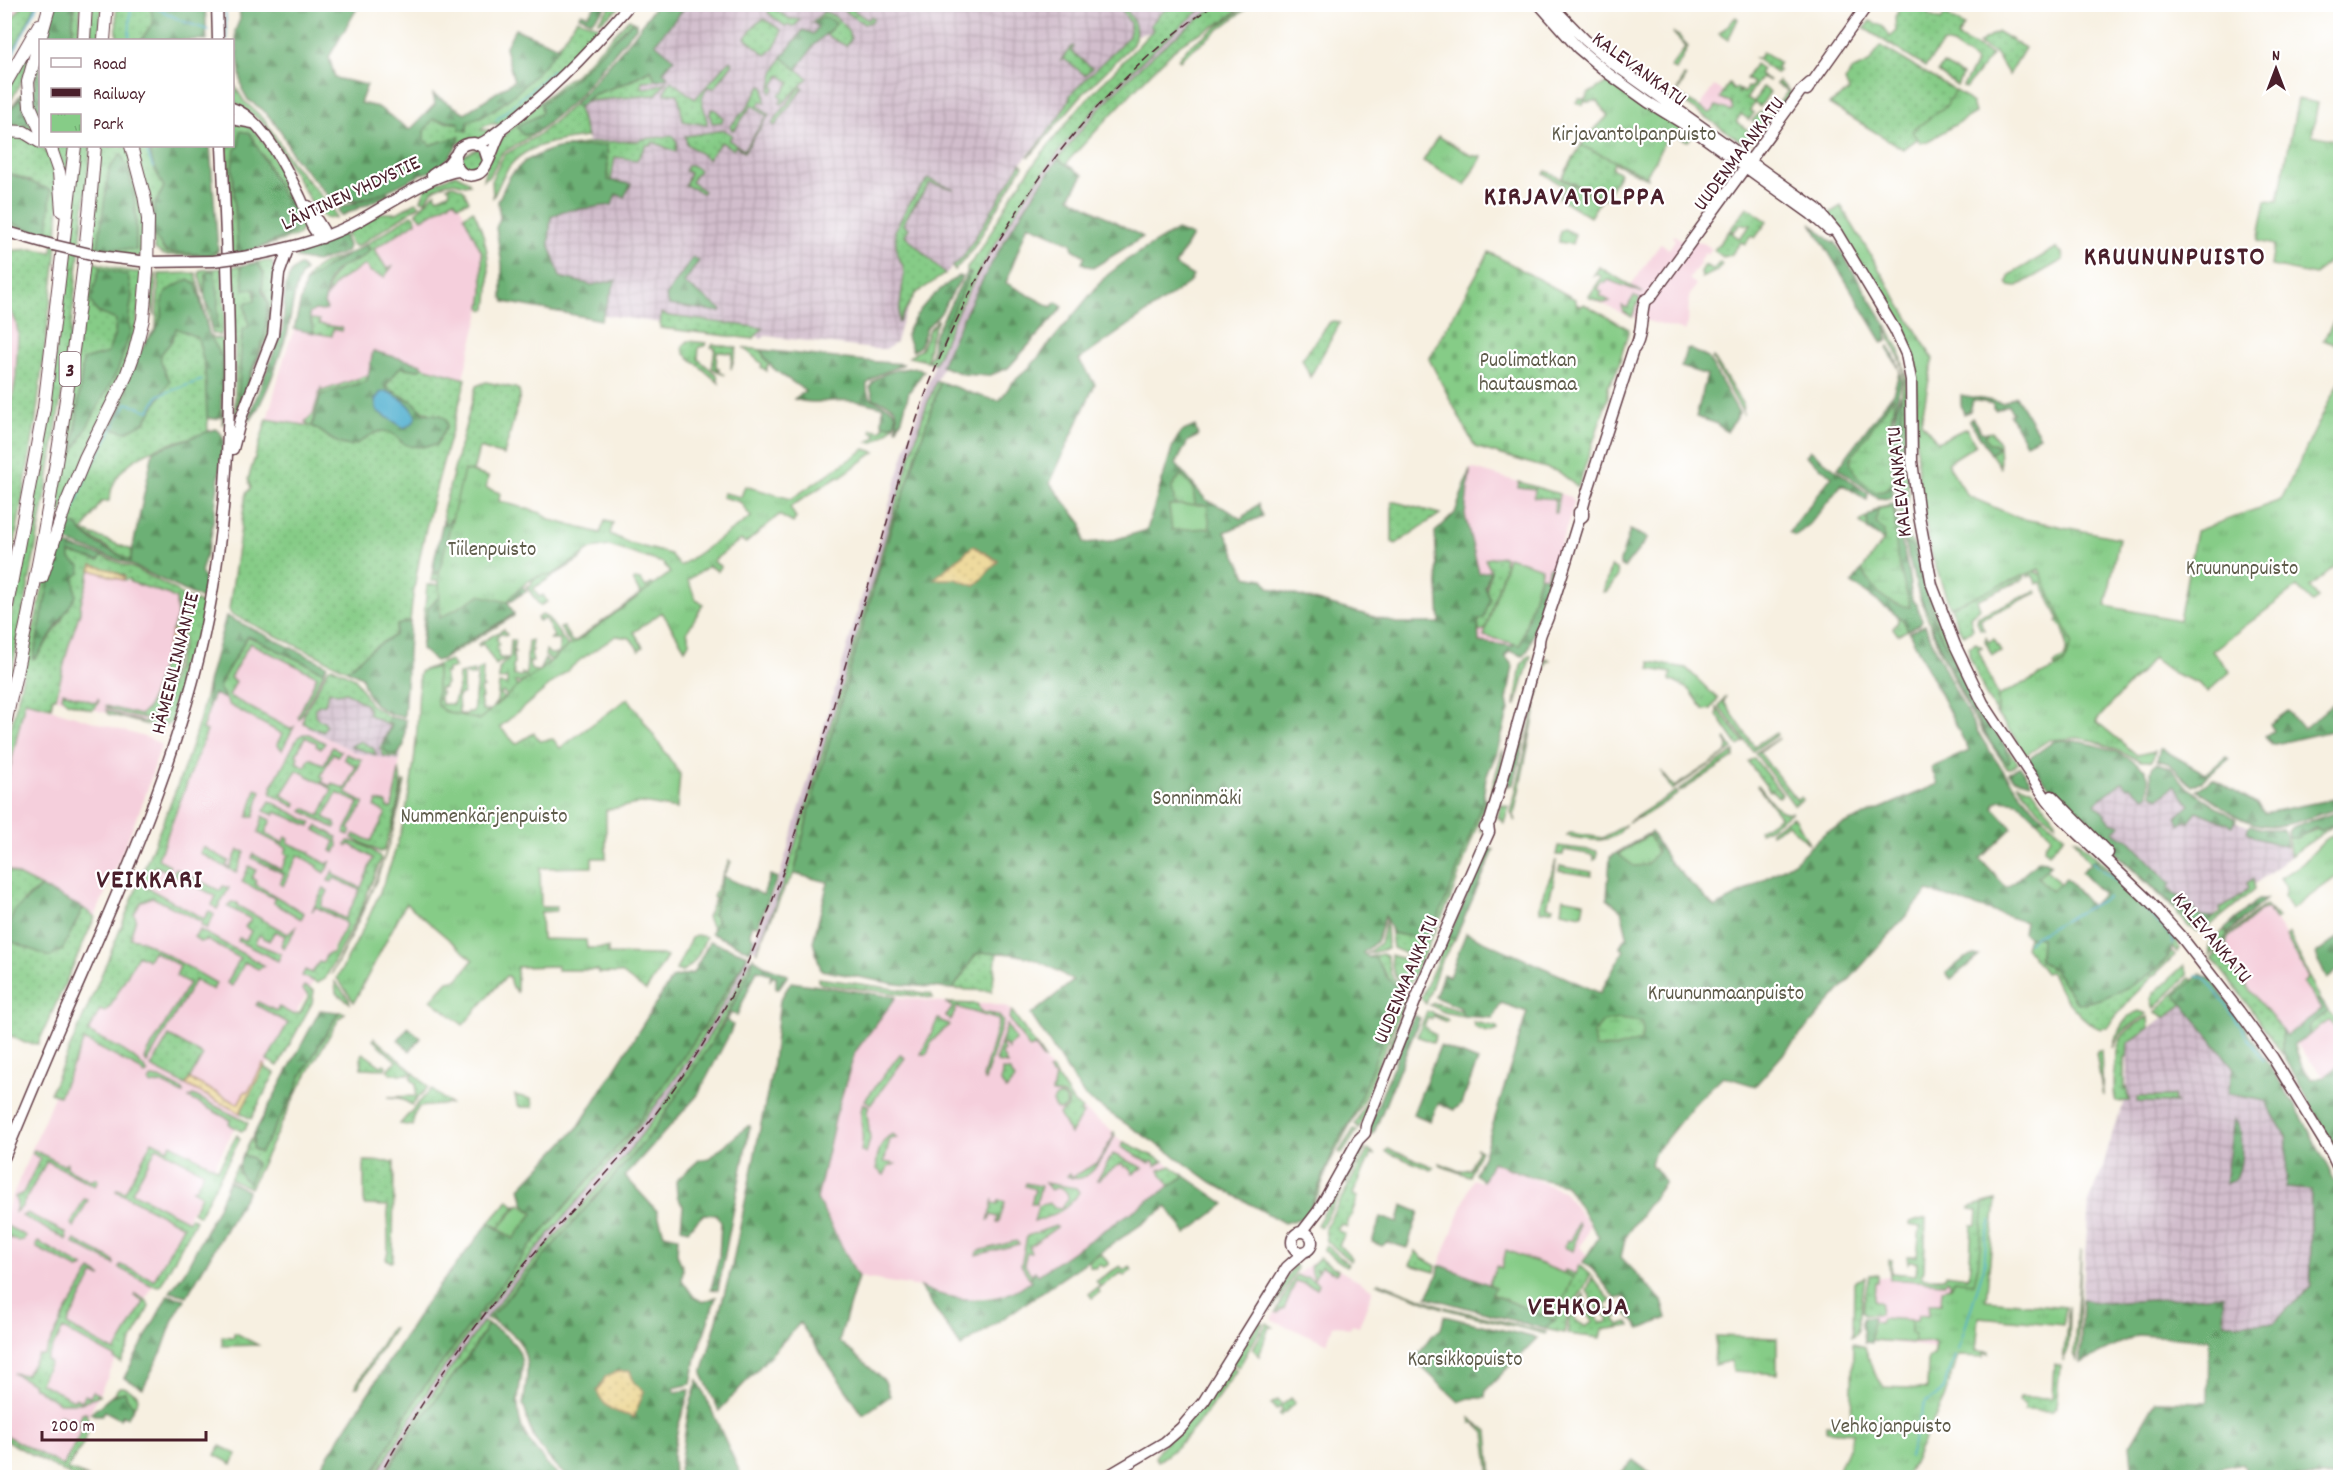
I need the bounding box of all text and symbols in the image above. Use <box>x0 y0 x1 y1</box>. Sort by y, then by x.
street label: KALEVANKATU <box>1585 26 1692 115</box>
legend <box>39 39 234 147</box>
north arrow <box>2246 39 2306 99</box>
text: N <box>2272 45 2280 68</box>
text: Road <box>93 53 127 78</box>
text: Railway <box>93 83 146 108</box>
street label: UUDENMAANKATU <box>1687 91 1793 218</box>
text: Park <box>93 113 124 138</box>
park label: Kirjavantolpanpuisto <box>1552 121 1716 151</box>
street label: LÄNTINEN YHDYSTIE <box>277 149 426 240</box>
district label: KIRJAVATOLPPA <box>1484 179 1666 218</box>
district label: KRUUNUNPUISTO <box>2084 239 2266 278</box>
park label: Puolimatkan hautausmaa <box>1479 347 1578 401</box>
road number: 3 <box>60 352 80 386</box>
street label: KALEVANKATU <box>1880 425 1922 538</box>
park label: Tiilenpuisto <box>448 536 536 566</box>
park label: Kruununpuisto <box>2186 555 2298 585</box>
street label: HÄMEENLINNANTIE <box>145 589 209 738</box>
park label: Sonninmäki <box>1153 785 1242 815</box>
park label: Nummenkärjenpuisto <box>400 803 568 833</box>
district label: VEIKKARI <box>97 862 203 901</box>
street label: KALEVANKATU <box>2164 887 2258 991</box>
street label: UUDENMAANKATU <box>1367 912 1448 1049</box>
park label: Kruununmaanpuisto <box>1648 980 1804 1010</box>
district label: VEHKOJA <box>1528 1289 1630 1328</box>
park label: Karsikkopuisto <box>1407 1346 1523 1376</box>
scale bar <box>42 1404 206 1442</box>
park label: Vehkojanpuisto <box>1831 1413 1951 1443</box>
text: 200 m <box>51 1415 95 1440</box>

